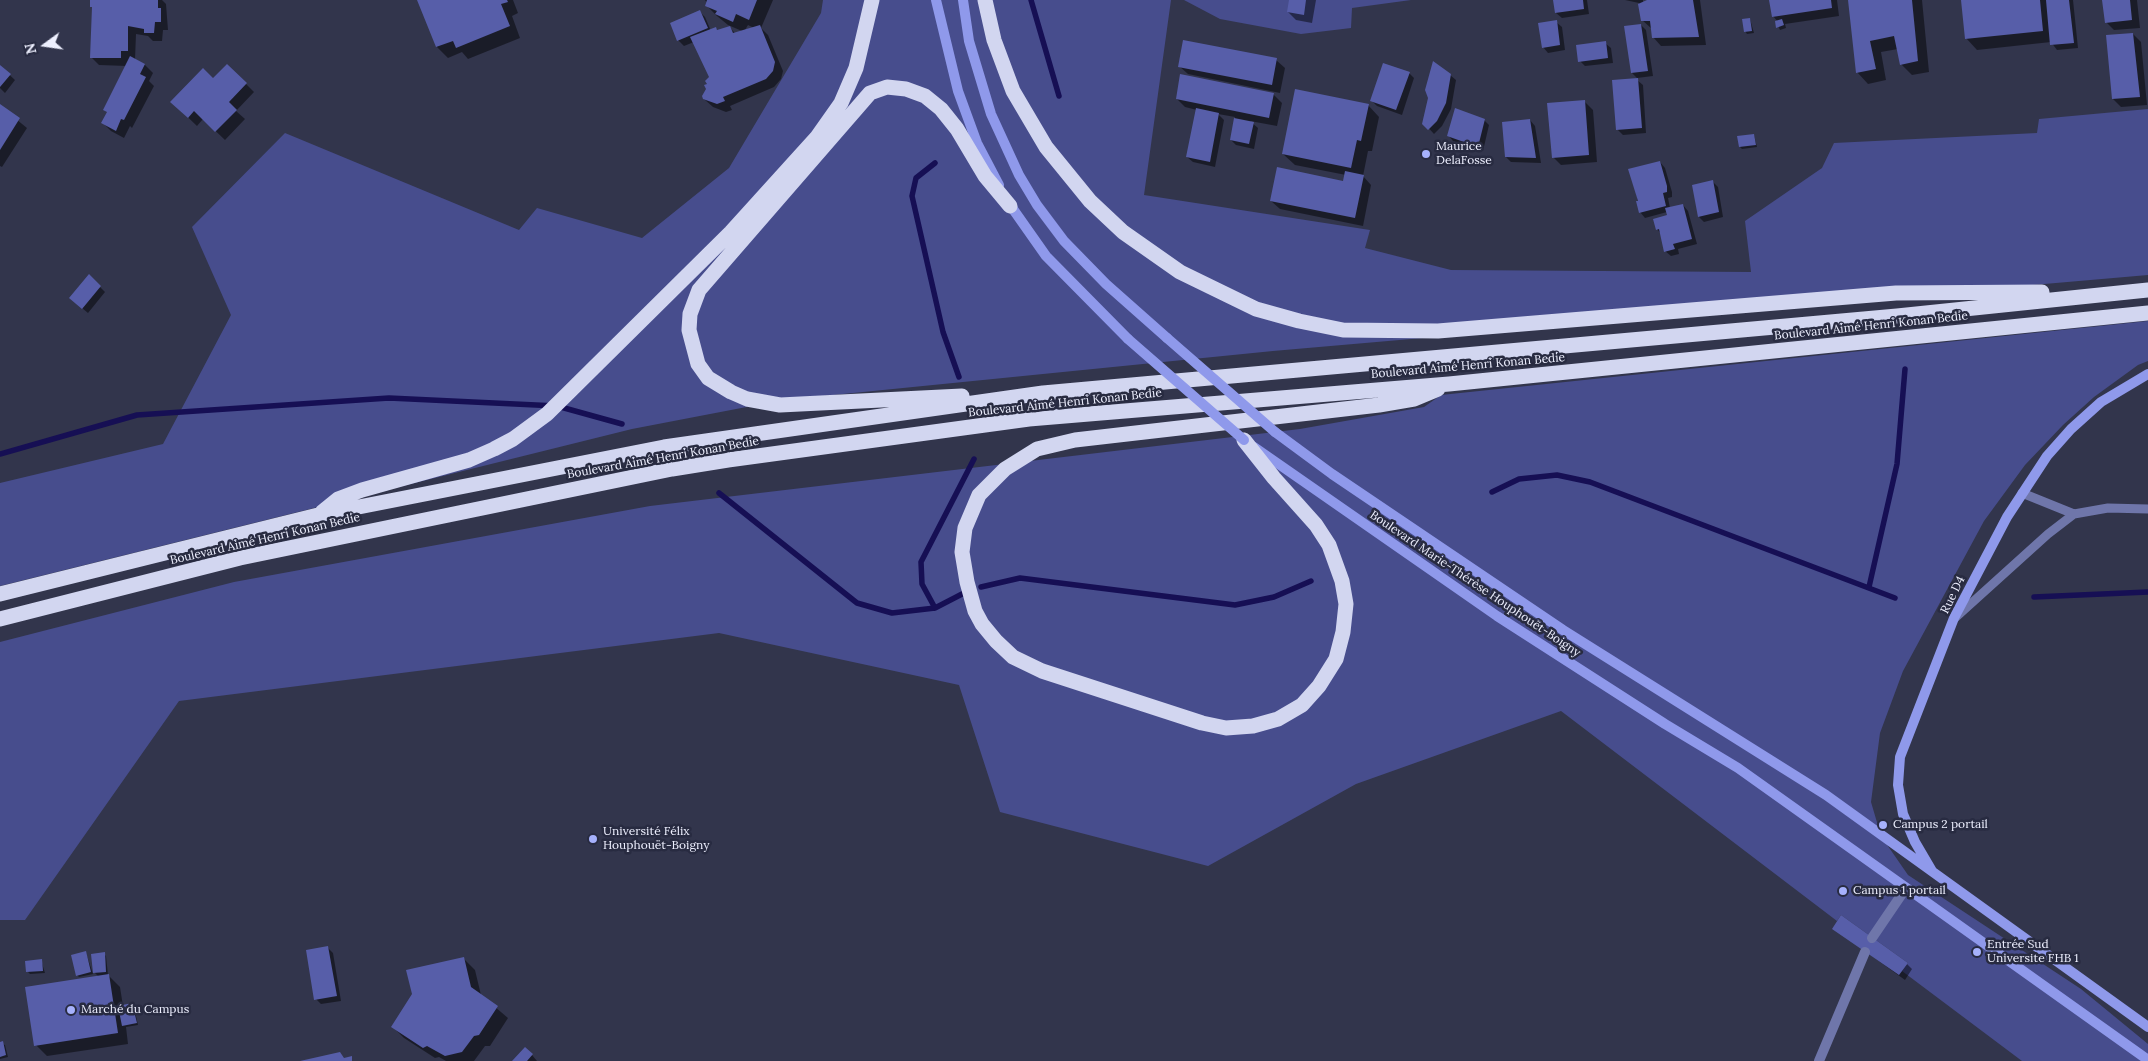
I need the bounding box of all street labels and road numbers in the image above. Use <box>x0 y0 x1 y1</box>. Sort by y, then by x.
street label: Boulevard Aimé Henri Konan Bedie <box>1773 309 1969 343</box>
street label: Boulevard Aimé Henri Konan Bedie <box>1370 350 1566 382</box>
street label: Boulevard Aimé Henri Konan Bedie <box>967 386 1163 420</box>
street label: Boulevard Aimé Henri Konan Bedie <box>566 434 760 482</box>
street label: Boulevard Marie-Thérèse Houphouët-Boigny <box>1367 508 1583 660</box>
street label: Boulevard Aimé Henri Konan Bedie <box>169 510 361 568</box>
street label: Rue D4 <box>1938 574 1968 616</box>

